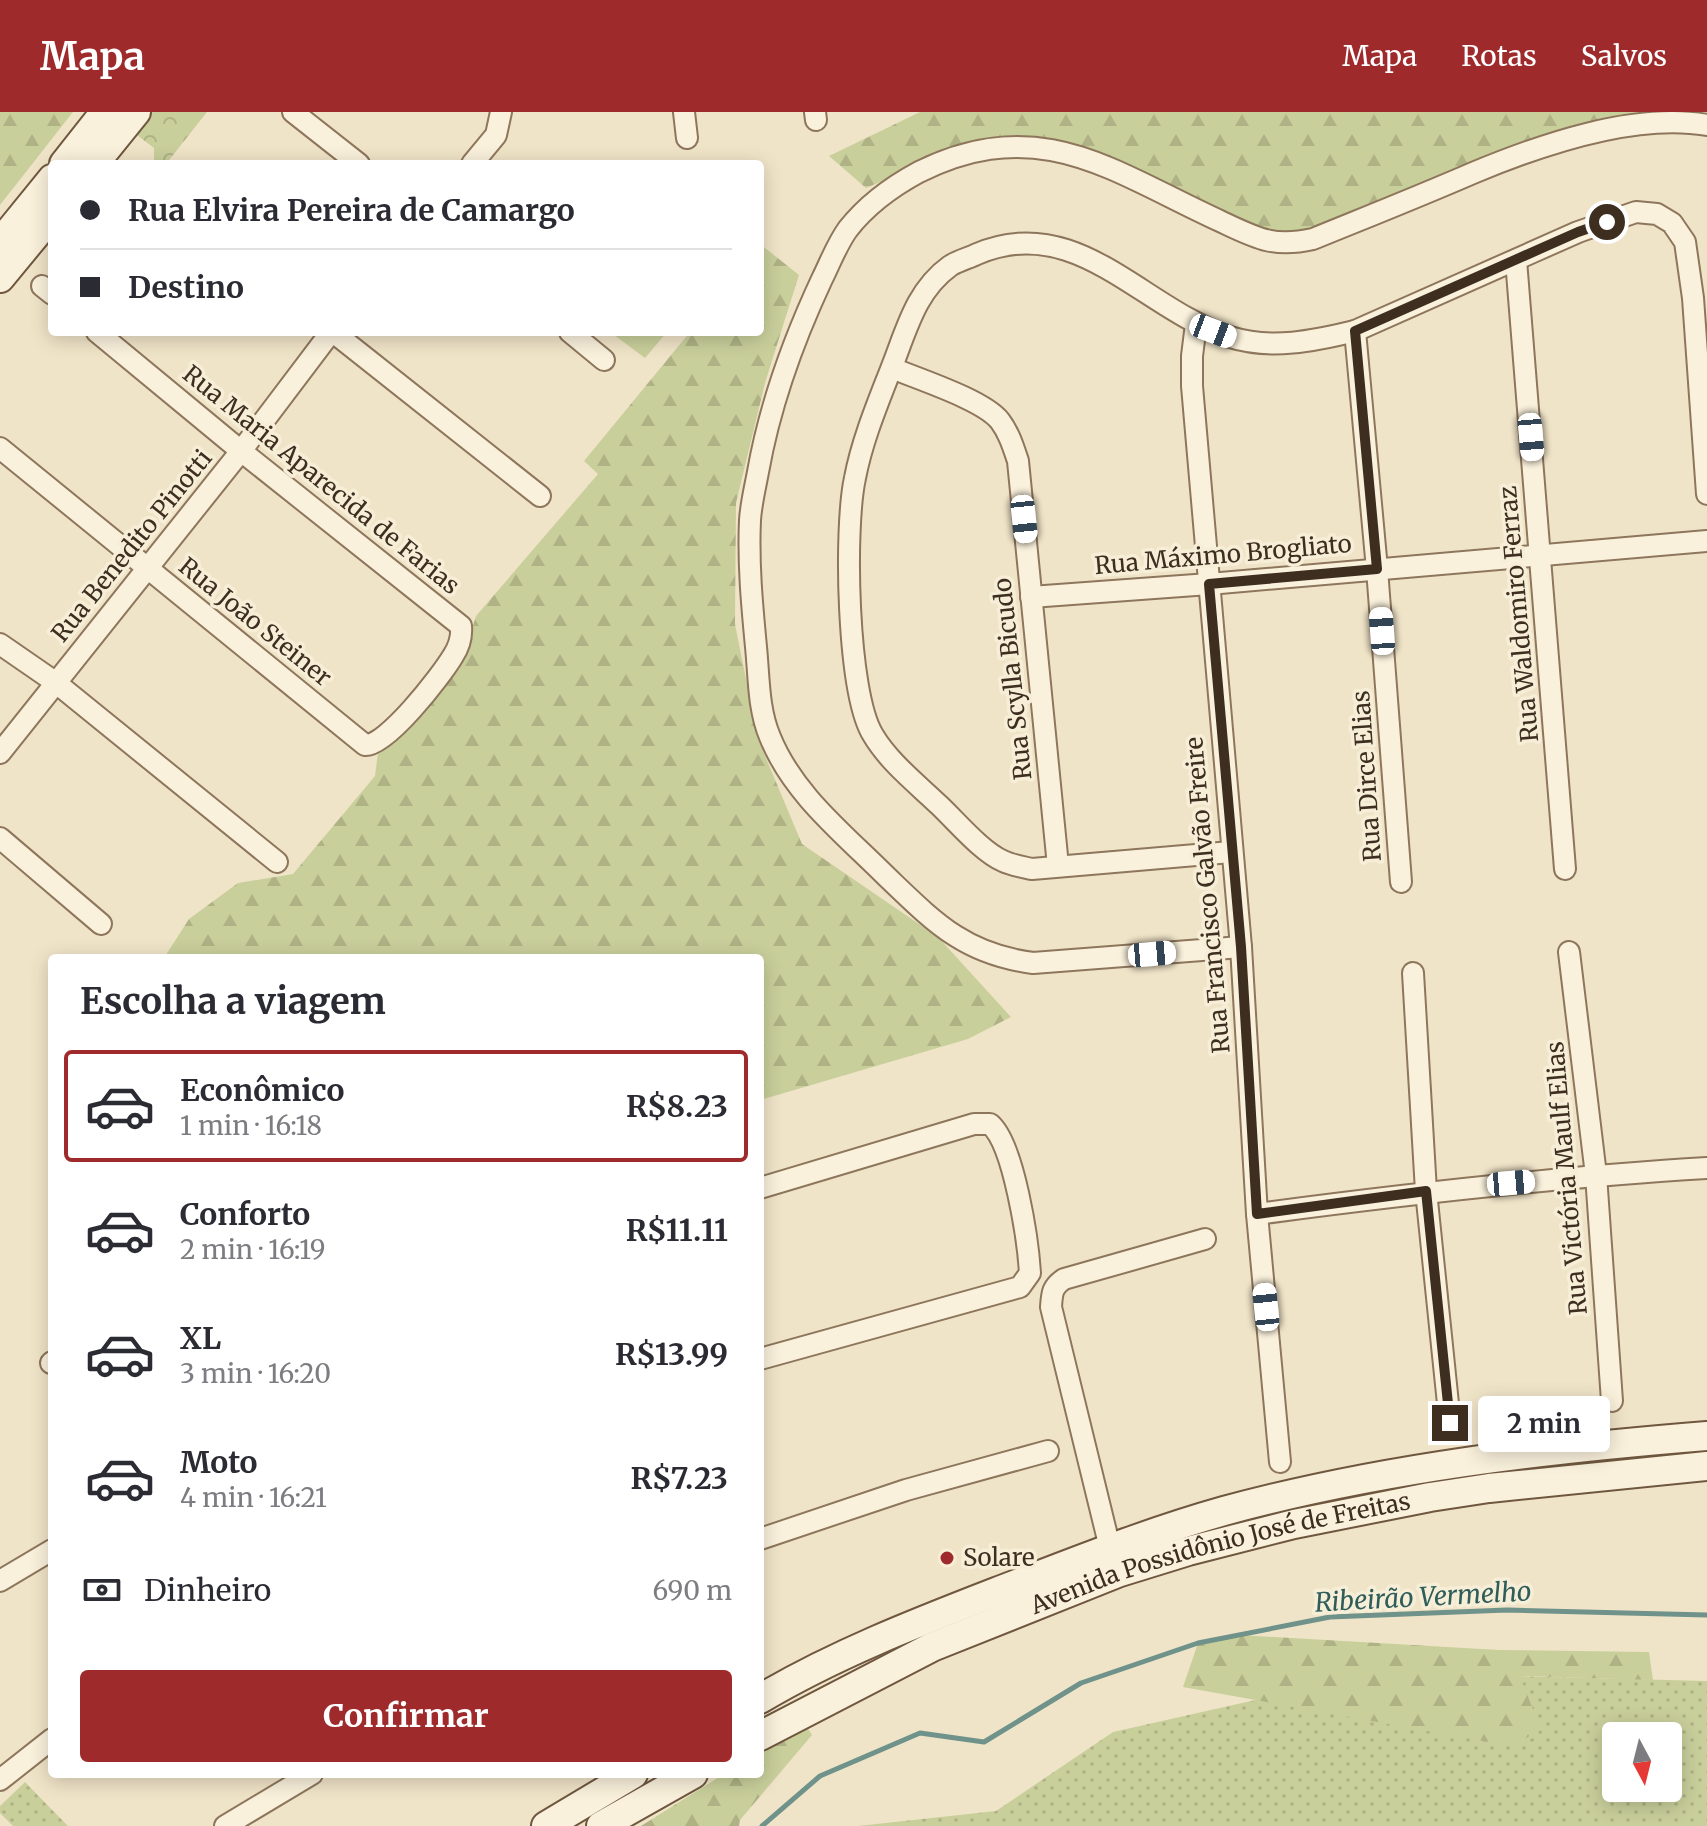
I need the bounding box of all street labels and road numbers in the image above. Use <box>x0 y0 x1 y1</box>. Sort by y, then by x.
street label: Rua Maria Aparecida de Farias <box>177 358 466 601</box>
street label: Rua Benedito Pinotti <box>45 443 219 648</box>
street label: Rua Waldomiro Ferraz <box>1492 485 1545 743</box>
street label: Rua Máximo Brogliato <box>1093 528 1353 581</box>
street label: Rua João Steiner <box>173 551 338 693</box>
street label: Rua Scylla Bicudo <box>986 577 1039 782</box>
street label: Rua Dirce Elias <box>1345 689 1388 863</box>
street label: Rua Francisco Galvão Freire <box>1178 736 1237 1054</box>
street label: Rua Victória Maulf Elias <box>1539 1040 1594 1316</box>
street label: Avenida Possidônio José de Freitas <box>1025 1485 1413 1621</box>

